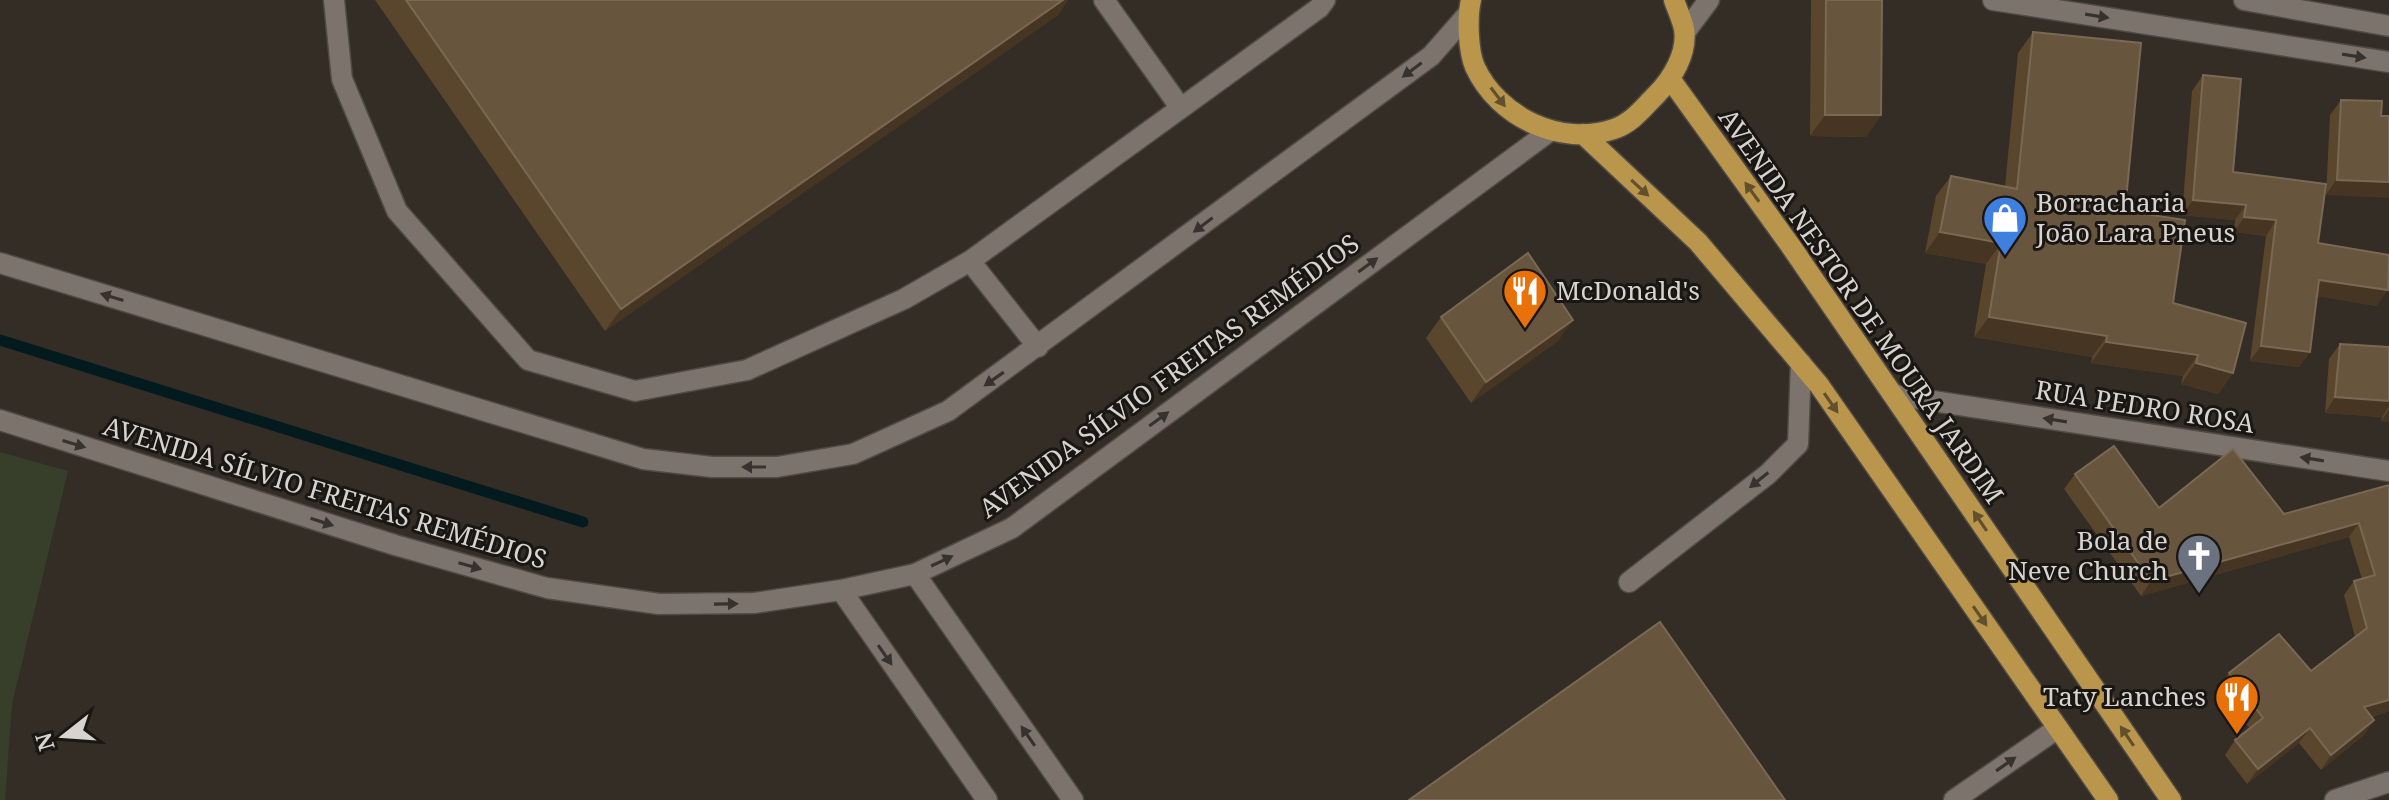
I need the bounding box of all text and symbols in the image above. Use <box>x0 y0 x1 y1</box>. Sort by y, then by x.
one-way arrow <box>2085 10 2110 23</box>
one-way arrow <box>2342 51 2367 63</box>
one-way arrow <box>1402 61 1422 77</box>
one-way arrow <box>1489 87 1505 107</box>
street label: AVENIDA NESTOR DE MOURA JARDIM <box>1711 101 2013 510</box>
one-way arrow <box>1630 178 1649 196</box>
one-way arrow <box>1745 182 1760 203</box>
place label: Borracharia João Lara Pneus <box>2035 184 2235 250</box>
shop icon: Borracharia João Lara Pneus <box>1981 194 2029 257</box>
one-way arrow <box>1193 216 1213 232</box>
street label: AVENIDA SÍLVIO FREITAS REMÉDIOS <box>971 225 1366 526</box>
one-way arrow <box>1358 258 1379 273</box>
restaurant icon: McDonald's <box>1501 267 1549 330</box>
place label: McDonald's <box>1556 272 1700 308</box>
one-way arrow <box>99 290 123 303</box>
one-way arrow <box>983 371 1004 386</box>
street label: RUA PEDRO ROSA <box>2033 371 2258 441</box>
one-way arrow <box>1823 392 1838 413</box>
street label: AVENIDA SÍLVIO FREITAS REMÉDIOS <box>99 407 551 577</box>
one-way arrow <box>1149 412 1169 428</box>
one-way arrow <box>2042 413 2067 425</box>
one-way arrow <box>63 438 87 451</box>
one-way arrow <box>2299 452 2324 465</box>
one-way arrow <box>741 461 766 473</box>
one-way arrow <box>1749 472 1770 489</box>
one-way arrow <box>1973 510 1988 532</box>
one-way arrow <box>311 516 335 529</box>
place label: Bola de Neve Church <box>2008 522 2168 588</box>
church icon: Bola de Neve Church <box>2175 532 2223 595</box>
one-way arrow <box>930 554 954 568</box>
one-way arrow <box>459 560 483 573</box>
one-way arrow <box>714 598 739 610</box>
one-way arrow <box>1972 605 1987 626</box>
one-way arrow <box>877 644 892 665</box>
restaurant icon: Taty Lanches <box>2213 673 2261 736</box>
place label: Taty Lanches <box>2043 678 2206 714</box>
north arrow <box>24 696 104 776</box>
one-way arrow <box>2120 725 2135 746</box>
one-way arrow <box>1021 726 1036 747</box>
text: N <box>27 729 61 755</box>
one-way arrow <box>1995 757 2016 772</box>

